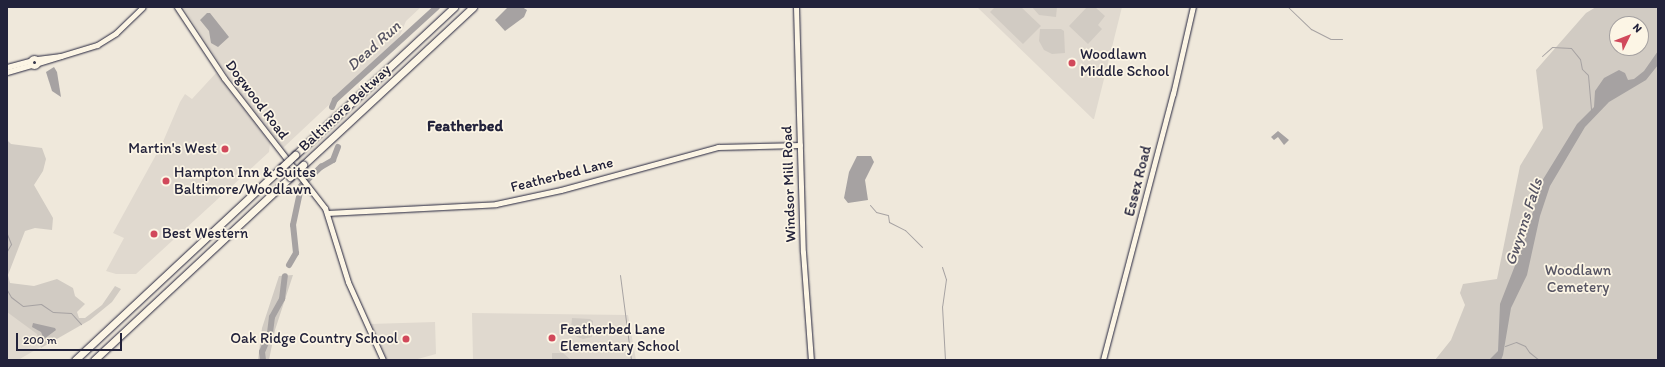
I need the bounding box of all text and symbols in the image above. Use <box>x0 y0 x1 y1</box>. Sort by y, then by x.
north arrow <box>1609 16 1649 56</box>
water label: Dead Run <box>343 17 405 75</box>
text: N <box>1630 21 1645 35</box>
place label: Woodlawn Middle School <box>1080 45 1169 80</box>
street label: Dogwood Road <box>221 57 293 143</box>
marker: Woodlawn Middle School <box>1067 58 1077 68</box>
street label: Baltimore Beltway <box>295 61 395 155</box>
district label: Featherbed <box>427 116 503 136</box>
street label: Windsor Mill Road <box>778 125 800 243</box>
place label: Martin's West <box>129 140 217 158</box>
marker: Martin's West <box>220 144 230 154</box>
street label: Essex Road <box>1121 144 1155 218</box>
street label: Featherbed Lane <box>509 153 615 197</box>
place label: Hampton Inn & Suites Baltimore/Woodlawn <box>174 163 316 198</box>
marker: Hampton Inn & Suites Baltimore/Woodlawn <box>161 176 171 186</box>
water label: Gwynns Falls <box>1501 176 1547 268</box>
place label: Best Western <box>162 225 248 243</box>
marker: Best Western <box>149 229 159 239</box>
park label: Woodlawn Cemetery <box>1545 261 1611 296</box>
place label: Featherbed Lane Elementary School <box>560 320 680 355</box>
scale bar <box>18 325 124 351</box>
place label: Oak Ridge Country School <box>230 330 398 348</box>
text: 200 m <box>23 333 57 347</box>
marker: Featherbed Lane Elementary School <box>547 333 557 343</box>
marker: Oak Ridge Country School <box>401 334 411 344</box>

